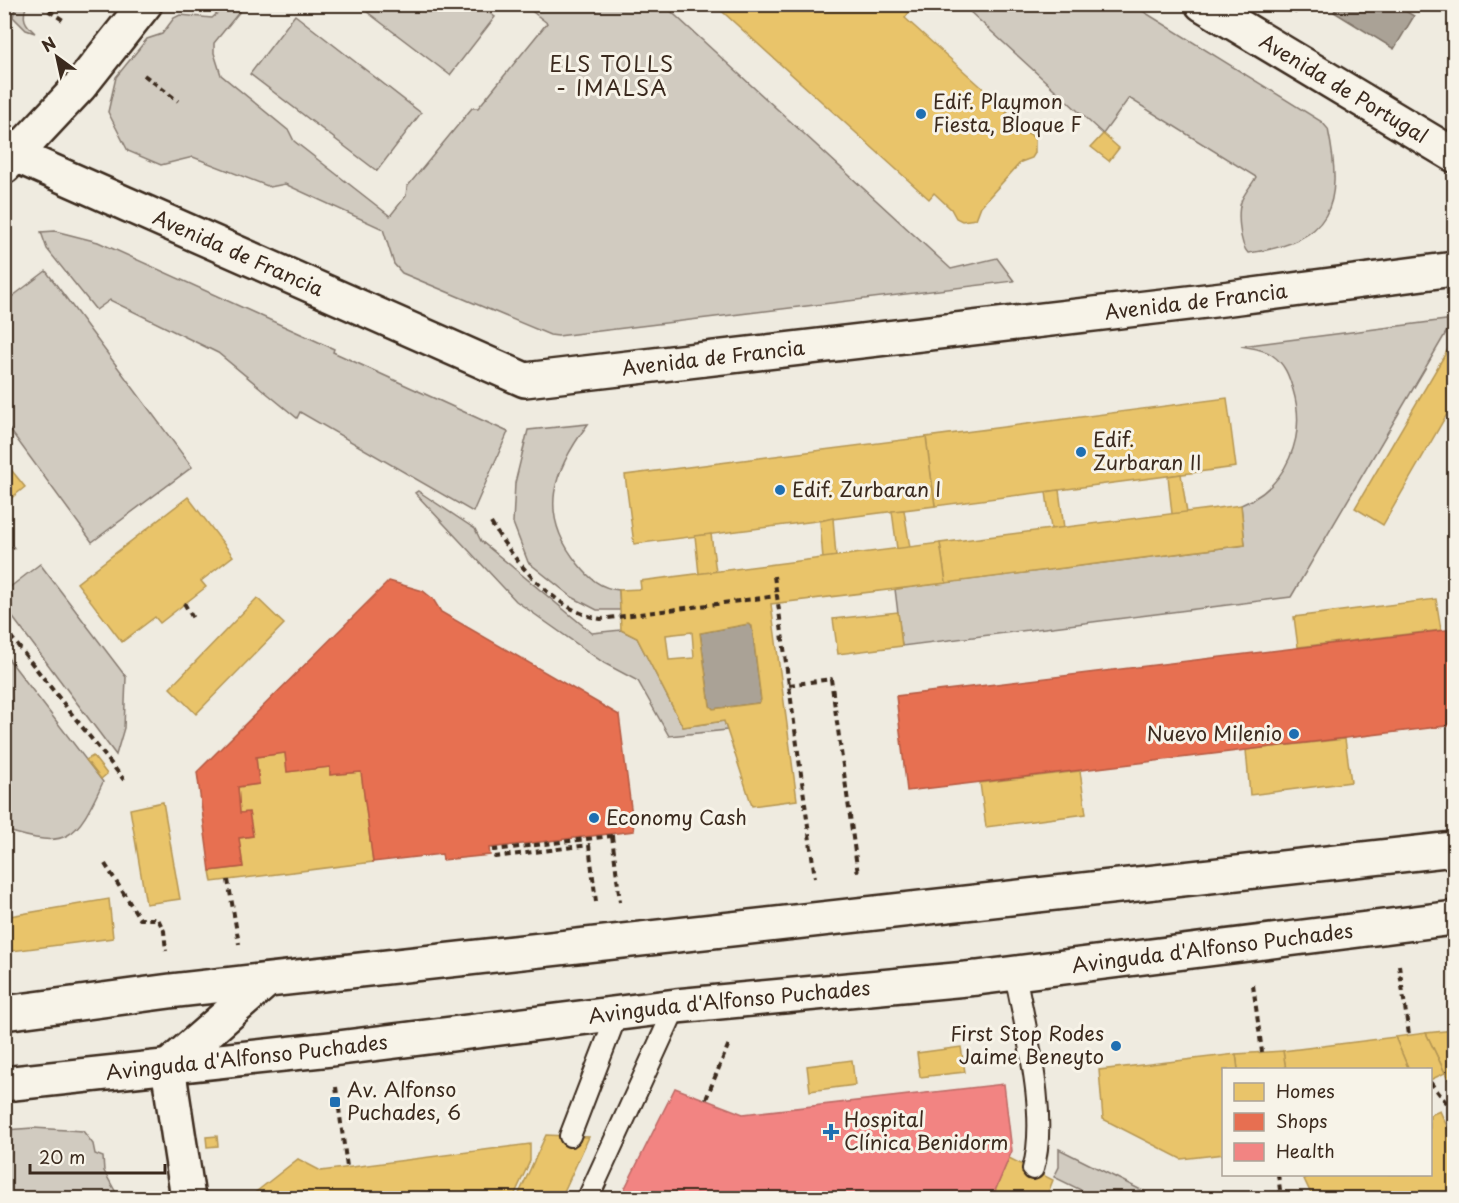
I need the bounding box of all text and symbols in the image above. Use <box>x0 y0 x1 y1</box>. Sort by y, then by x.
street label: Avenida de Portugal <box>1254 26 1434 150</box>
north arrow <box>27 27 87 87</box>
text: N <box>36 30 60 57</box>
district label: ELS TOLLS - IMALSA <box>549 47 675 103</box>
place label: Edif. Playmon Fiesta, Bloque F <box>933 86 1082 139</box>
marker: Edif. Playmon Fiesta, Bloque F <box>914 107 928 121</box>
street label: Avenida de Francia <box>148 202 329 304</box>
street label: Avenida de Francia <box>1103 275 1290 327</box>
street label: Avenida de Francia <box>620 332 807 383</box>
place label: Edif. Zurbaran II <box>1093 424 1202 477</box>
marker: Edif. Zurbaran II <box>1074 445 1088 459</box>
place label: Edif. Zurbaran I <box>792 474 941 504</box>
marker: Edif. Zurbaran I <box>773 483 787 497</box>
place label: Nuevo Milenio <box>1147 718 1282 748</box>
marker: Nuevo Milenio <box>1287 727 1301 741</box>
place label: Economy Cash <box>606 802 747 832</box>
marker: Economy Cash <box>587 811 601 825</box>
street label: Avinguda d'Alfonso Puchades <box>1070 915 1355 980</box>
street label: Avinguda d'Alfonso Puchades <box>587 972 872 1031</box>
place label: First Stop Rodes Jaime Beneyto <box>950 1018 1104 1071</box>
street label: Avinguda d'Alfonso Puchades <box>104 1026 389 1087</box>
marker: First Stop Rodes Jaime Beneyto <box>1109 1039 1123 1053</box>
legend <box>1222 1068 1432 1176</box>
place label: Av. Alfonso Puchades, 6 <box>347 1074 461 1127</box>
text: Homes <box>1276 1077 1334 1104</box>
marker: Av. Alfonso Puchades, 6 <box>328 1095 342 1109</box>
place label: Hospital Clínica Benidorm <box>844 1104 1009 1157</box>
text: Shops <box>1276 1107 1327 1134</box>
marker: Hospital Clínica Benidorm <box>822 1123 840 1141</box>
scale bar <box>30 1137 165 1175</box>
text: Health <box>1276 1137 1335 1164</box>
text: 20 m <box>39 1143 85 1170</box>

